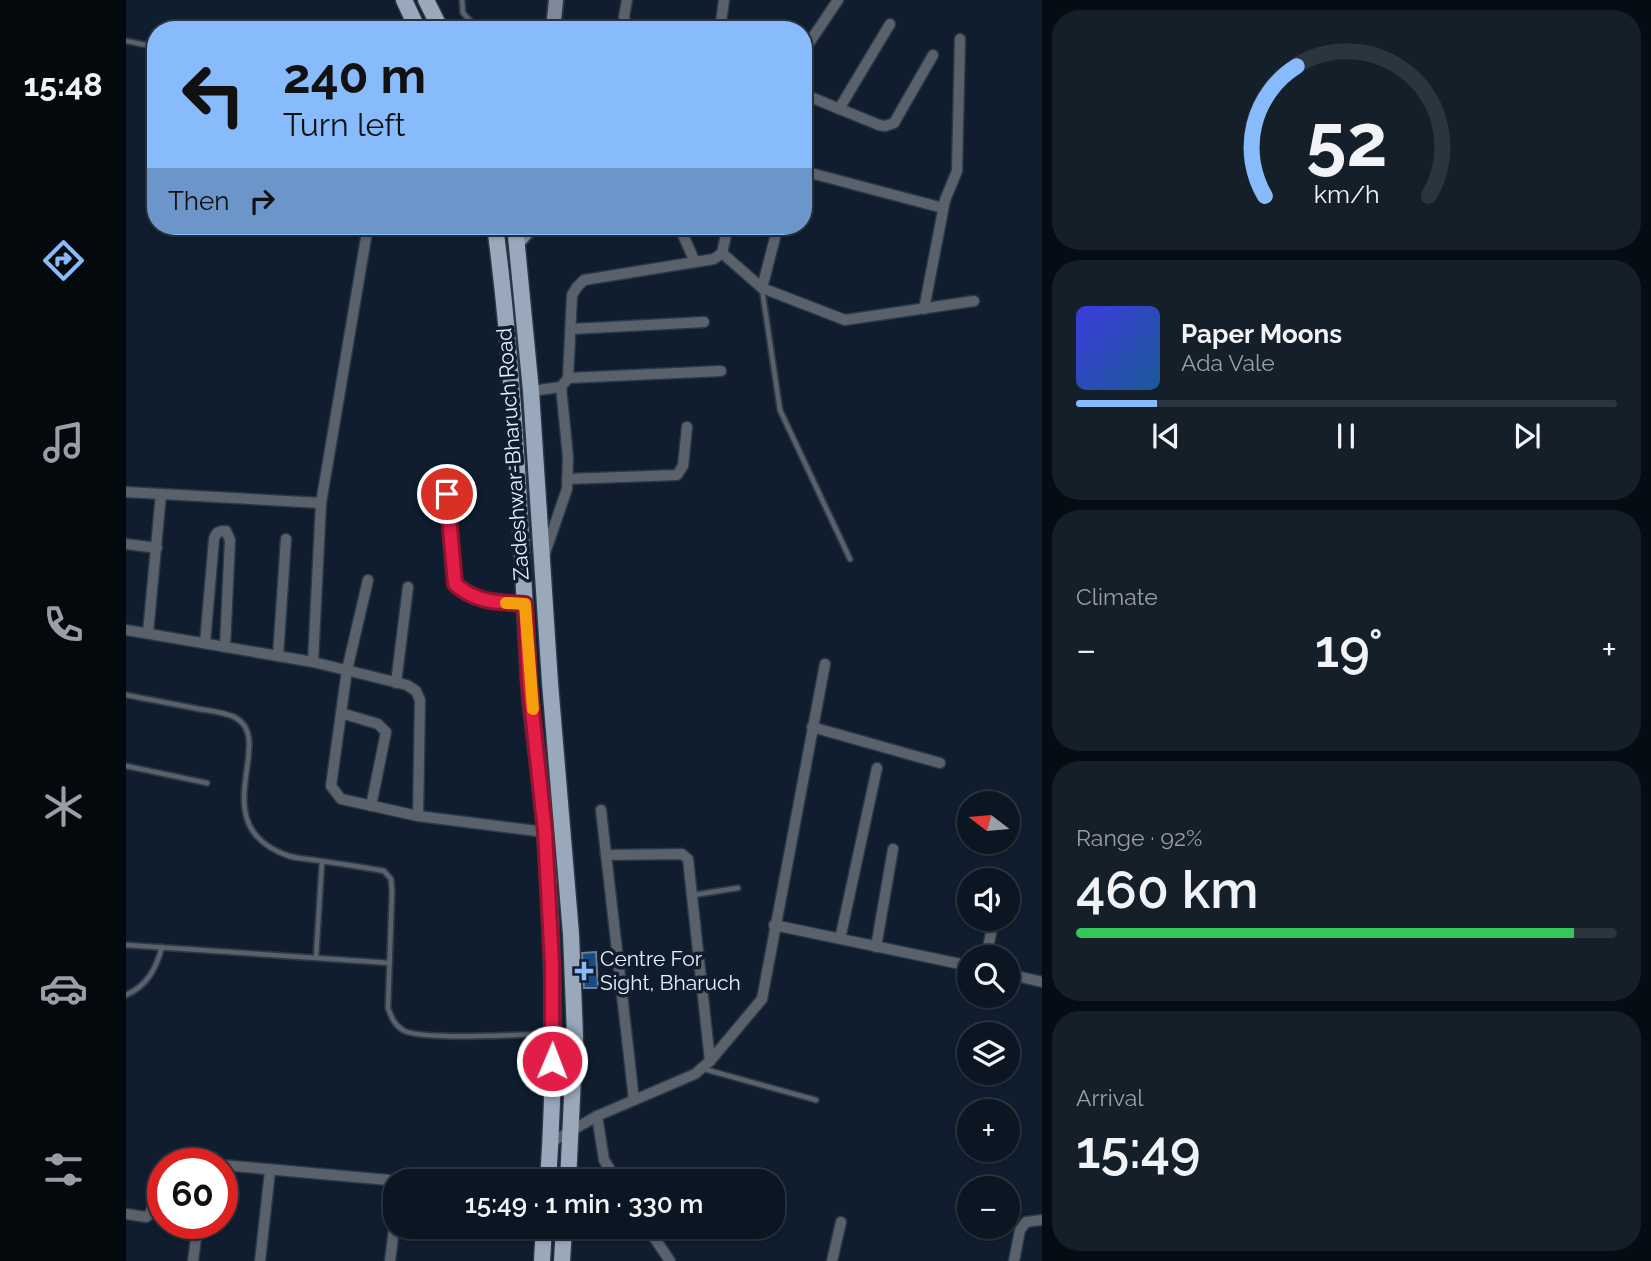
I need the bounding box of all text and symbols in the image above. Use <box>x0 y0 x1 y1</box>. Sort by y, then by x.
text: 240 m <box>283 47 426 104</box>
icon: left <box>168 49 259 140</box>
text: 15:48 <box>23 66 103 103</box>
text: 52 <box>1306 98 1387 183</box>
text: Turn left <box>283 106 405 143</box>
text: km/h <box>1314 179 1379 209</box>
icon: right <box>243 182 281 220</box>
text: Then <box>168 186 229 216</box>
icon: directions <box>39 236 88 285</box>
text: Paper Moons <box>1181 319 1342 349</box>
street label: Zadeshwar-Bharuch Road <box>491 327 534 581</box>
text: Ada Vale <box>1181 349 1275 376</box>
icon: previous <box>1147 417 1185 455</box>
icon: pause <box>1327 417 1365 455</box>
icon: next <box>1508 417 1546 455</box>
icon: music <box>39 418 88 467</box>
pin <box>417 464 477 524</box>
icon: arrive <box>428 475 466 513</box>
text: Climate <box>1076 583 1158 610</box>
icon: phone <box>39 600 88 649</box>
text: 19° <box>1315 618 1383 679</box>
text: − <box>1076 627 1096 672</box>
text: + <box>1601 627 1617 672</box>
icon: climate <box>39 782 88 831</box>
north arrow <box>957 791 1020 854</box>
map controls <box>957 791 1020 1239</box>
text: Range · 92% <box>1076 824 1202 851</box>
text: 460 km <box>1076 859 1258 920</box>
button: sound <box>957 868 1020 931</box>
button: search <box>957 945 1020 1008</box>
place label: Centre For Sight, Bharuch <box>600 946 741 995</box>
marker: Centre For Sight, Bharuch <box>574 961 594 981</box>
icon: car <box>39 964 88 1013</box>
button: layers <box>957 1022 1020 1085</box>
position arrow <box>515 1024 589 1098</box>
text: Arrival <box>1076 1084 1143 1111</box>
button: + <box>957 1099 1020 1162</box>
text: 15:49 <box>1076 1119 1201 1180</box>
icon: filters <box>39 1145 88 1194</box>
speed limit sign: 60 <box>147 1148 238 1239</box>
button: − <box>957 1176 1020 1239</box>
text: 15:49 · 1 min · 330 m <box>465 1189 703 1219</box>

